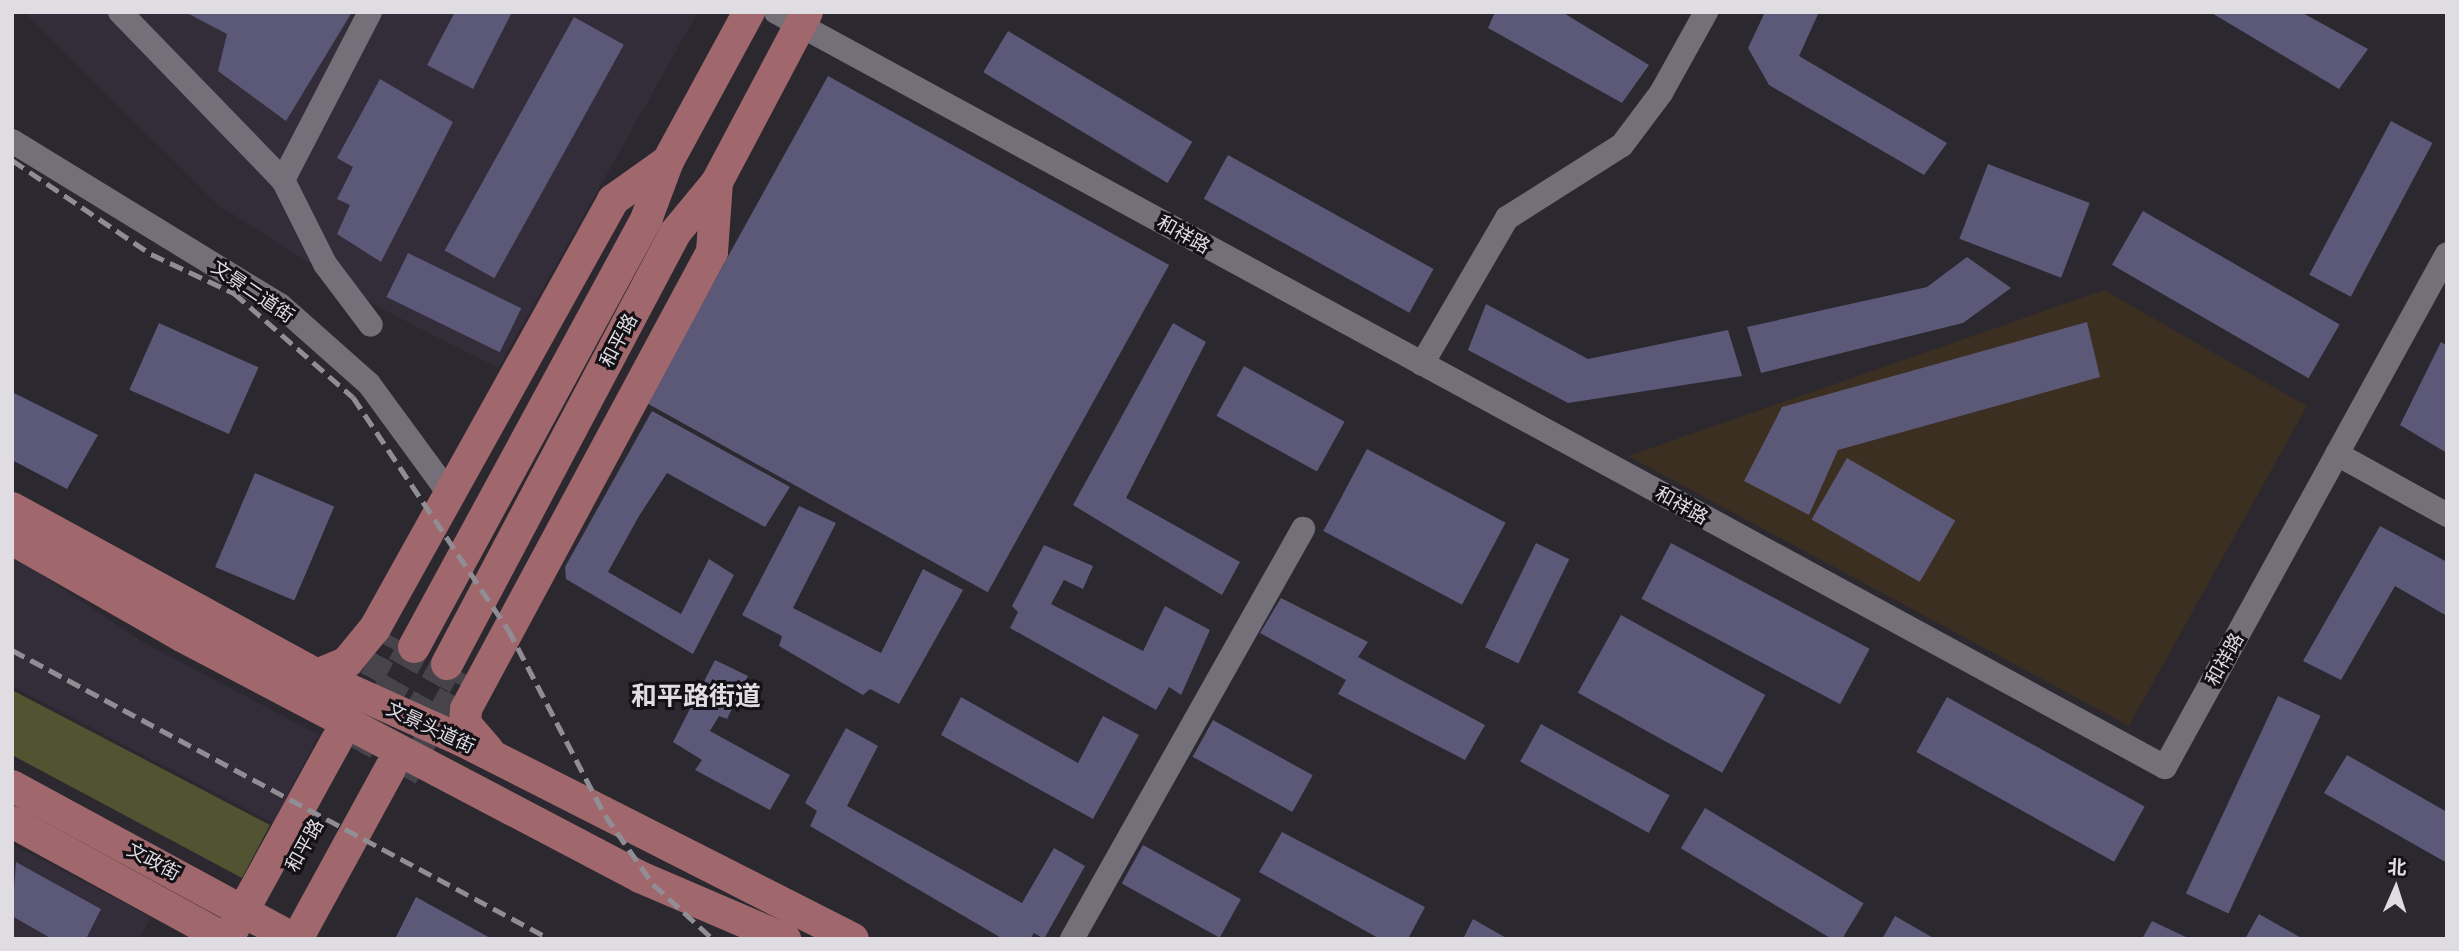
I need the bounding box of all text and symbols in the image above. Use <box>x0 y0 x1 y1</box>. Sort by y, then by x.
street label: 和祥路 <box>1154 210 1214 258</box>
street label: 文景二道街 <box>207 255 299 327</box>
street label: 和平路 <box>595 309 641 371</box>
street label: 和祥路 <box>1652 481 1712 529</box>
street label: 和祥路 <box>2200 629 2248 689</box>
district label: 和平路街道 <box>631 680 761 712</box>
street label: 文景头道街 <box>383 697 479 757</box>
street label: 和平路 <box>280 815 328 875</box>
street label: 文政街 <box>123 838 185 884</box>
text: 北 <box>2387 852 2407 882</box>
north arrow <box>2361 853 2431 923</box>

